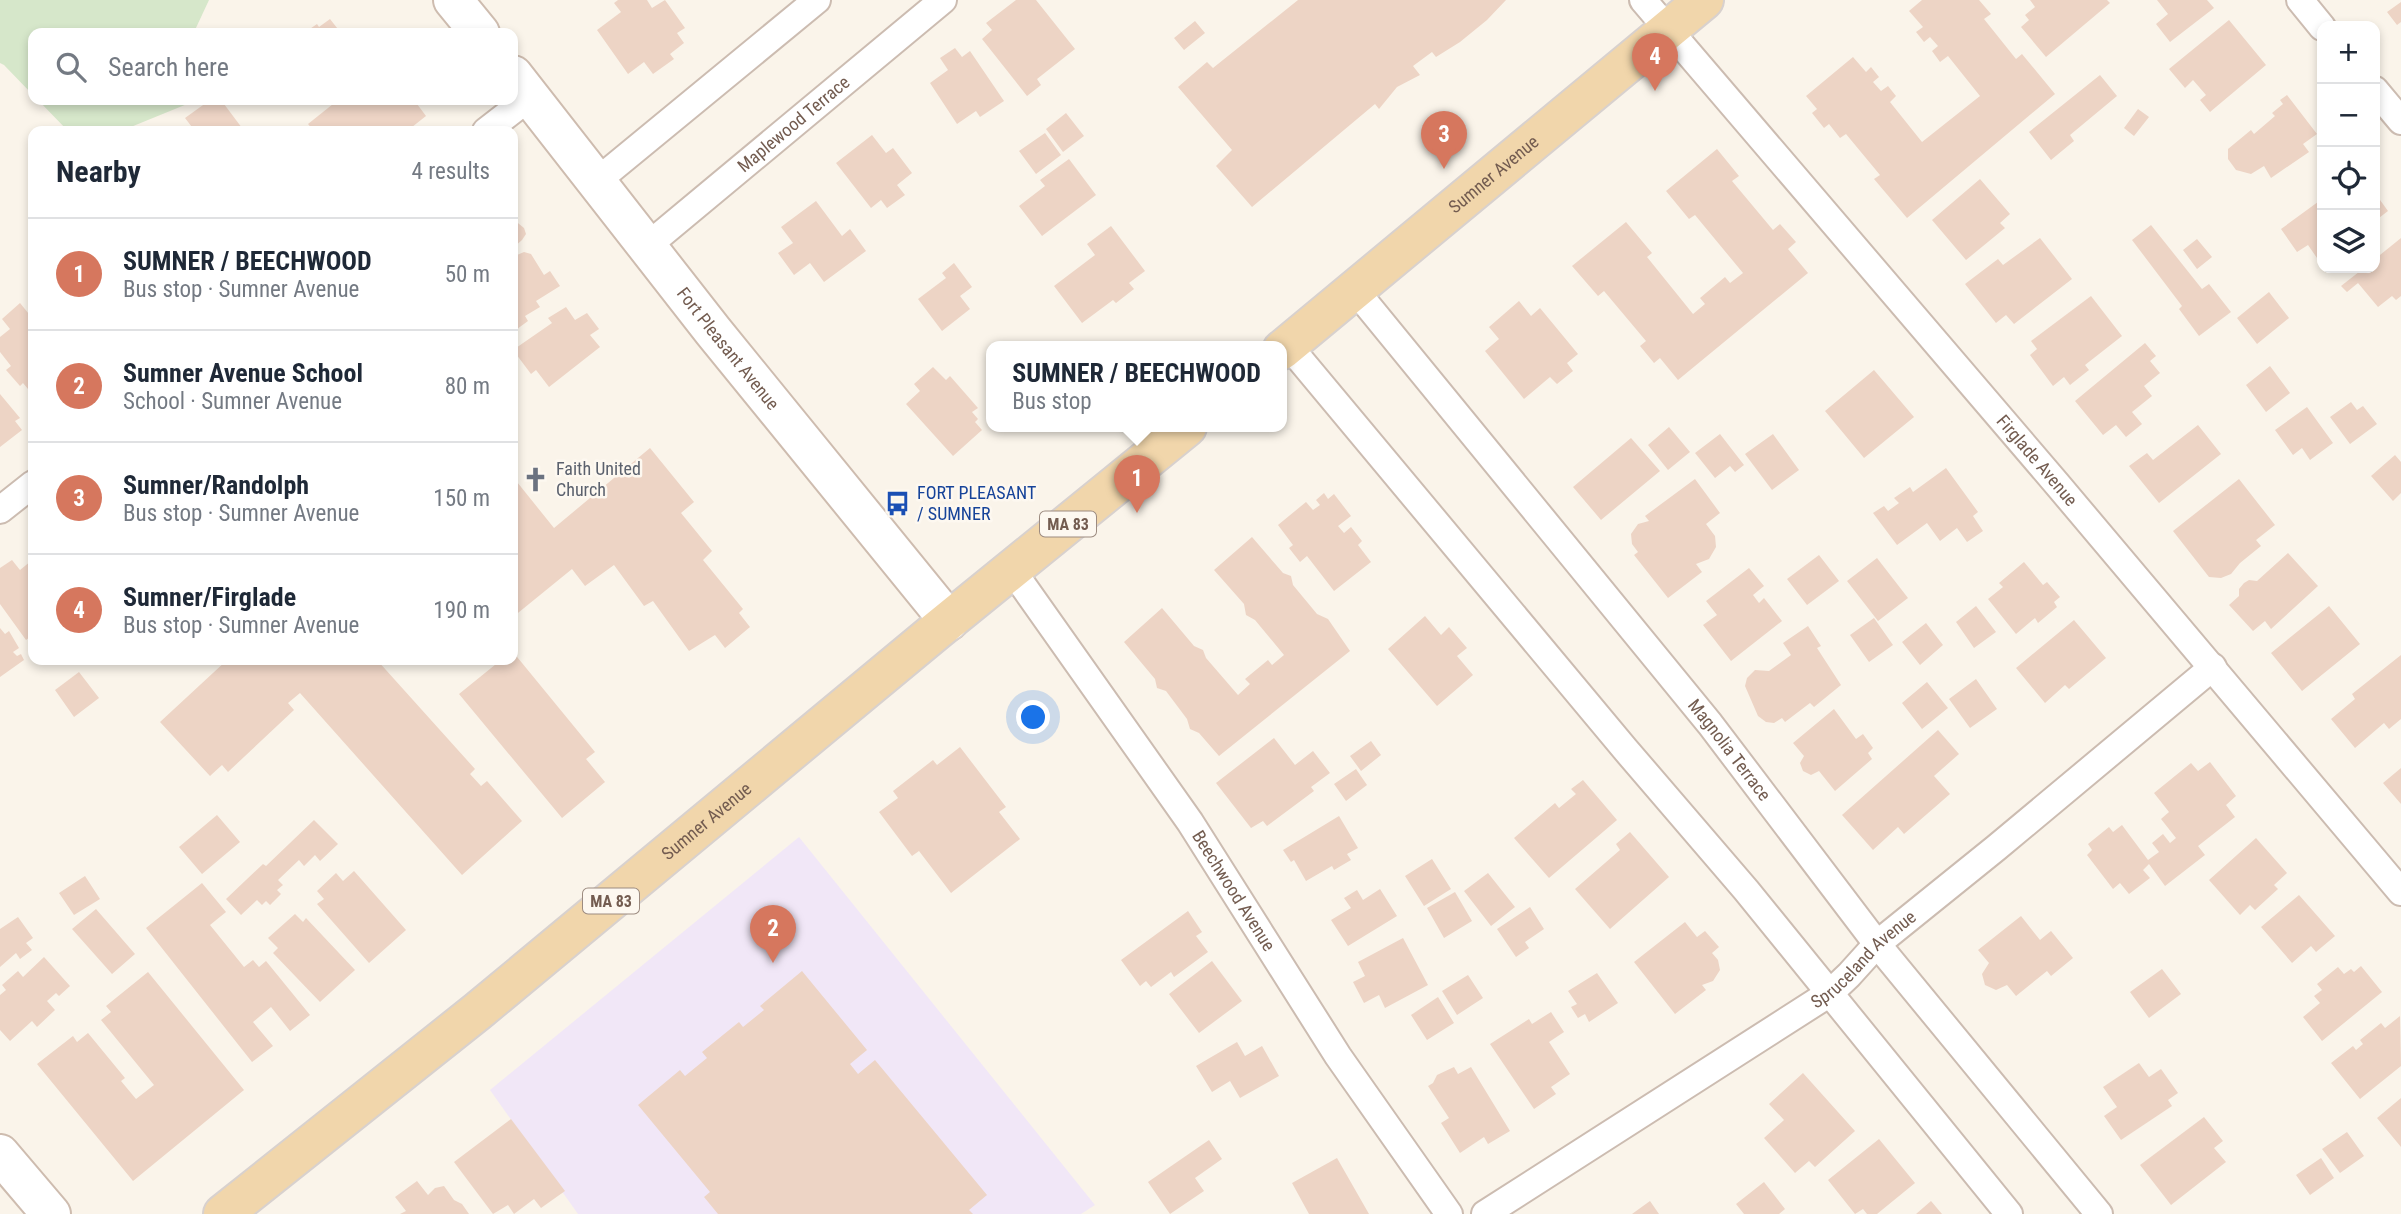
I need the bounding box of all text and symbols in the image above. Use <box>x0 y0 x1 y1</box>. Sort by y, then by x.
map controls <box>2317 21 2380 273</box>
button: + <box>2317 21 2380 84</box>
search box <box>28 28 518 105</box>
pin: 4 <box>1632 33 1678 91</box>
icon: search <box>52 48 90 86</box>
text: Search here <box>108 52 229 82</box>
street label: Maplewood Terrace <box>733 71 854 176</box>
button: − <box>2317 84 2380 147</box>
pin: 3 <box>1421 111 1467 169</box>
street label: Sumner Avenue <box>1444 131 1542 217</box>
button: locate <box>2317 147 2380 210</box>
text: Nearby <box>56 154 141 189</box>
text: 4 results <box>412 158 490 185</box>
button: layers <box>2317 210 2380 273</box>
text: SUMNER / BEECHWOOD <box>123 246 372 276</box>
text: 1 <box>73 261 85 288</box>
text: 50 m <box>445 261 490 288</box>
text: Bus stop · Sumner Avenue <box>123 276 359 303</box>
street label: Fort Pleasant Avenue <box>673 283 784 414</box>
popup <box>986 341 1287 432</box>
text: Sumner Avenue School <box>123 358 363 388</box>
text: SUMNER / BEECHWOOD <box>1012 358 1261 388</box>
text: 2 <box>73 373 85 400</box>
text: 80 m <box>445 373 490 400</box>
text: School · Sumner Avenue <box>123 388 342 415</box>
text: Bus stop <box>1012 388 1092 415</box>
street label: Firglade Avenue <box>1993 410 2082 510</box>
pin: 1 <box>1114 455 1160 513</box>
place label: Faith United Church <box>556 458 641 500</box>
church icon: Faith United Church <box>522 465 550 493</box>
text: Sumner/Randolph <box>123 470 309 500</box>
place label: FORT PLEASANT / SUMNER <box>917 482 1036 524</box>
text: 3 <box>73 485 85 512</box>
text: 150 m <box>433 485 490 512</box>
bus stop icon: FORT PLEASANT / SUMNER <box>883 489 911 517</box>
text: Bus stop · Sumner Avenue <box>123 500 359 527</box>
road number: MA 83 <box>1040 512 1096 537</box>
text: Sumner/Firglade <box>123 582 296 612</box>
text: 4 <box>73 597 85 624</box>
text: 190 m <box>433 597 490 624</box>
text: Bus stop · Sumner Avenue <box>123 612 359 639</box>
street label: Magnolia Terrace <box>1684 695 1775 805</box>
your location <box>1016 700 1050 734</box>
street label: Sumner Avenue <box>657 778 755 864</box>
street label: Beechwood Avenue <box>1188 826 1280 955</box>
road number: MA 83 <box>583 888 639 914</box>
pin: 2 <box>750 905 796 963</box>
street label: Spruceland Avenue <box>1807 906 1920 1012</box>

